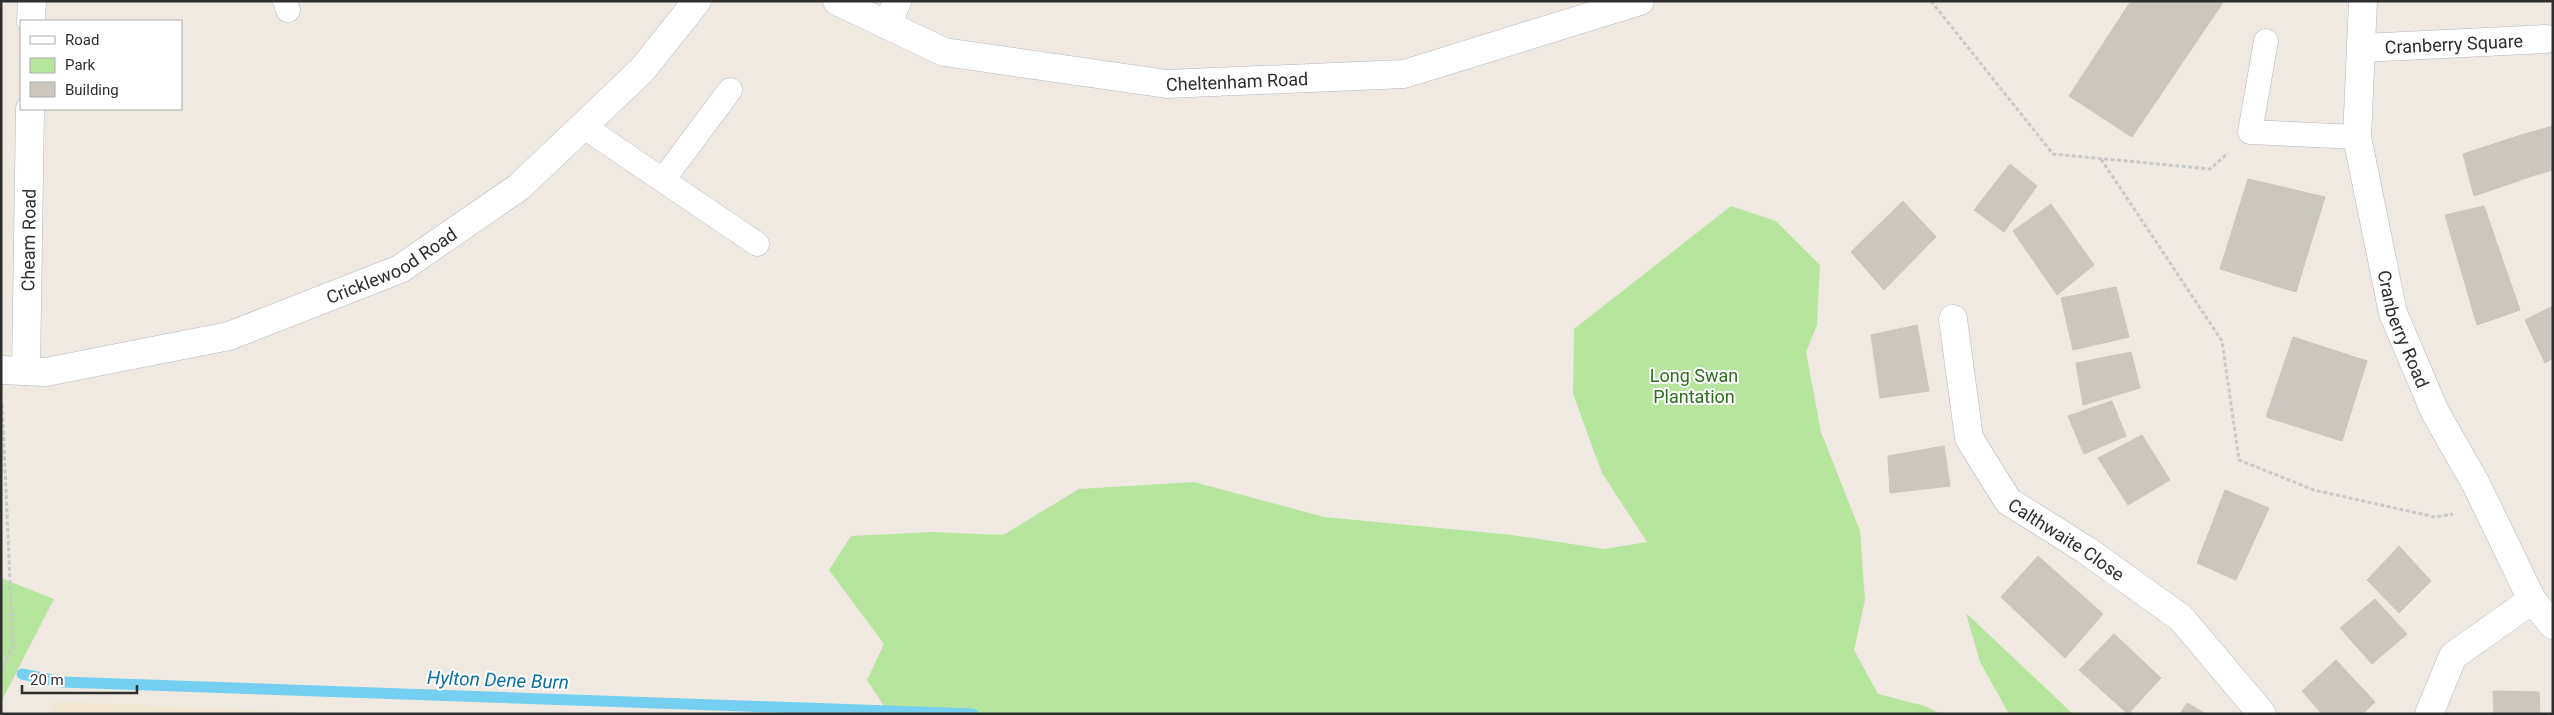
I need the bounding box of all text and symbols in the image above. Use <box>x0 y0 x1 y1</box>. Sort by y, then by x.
legend <box>20 20 182 110</box>
street label: Cranberry Square <box>2384 30 2524 57</box>
text: Road <box>65 31 99 49</box>
text: Park <box>65 56 96 74</box>
street label: Cheltenham Road <box>1166 68 1309 95</box>
text: Building <box>65 81 119 99</box>
street label: Cheam Road <box>17 189 39 291</box>
street label: Cricklewood Road <box>323 223 460 307</box>
street label: Cranberry Road <box>2374 268 2434 391</box>
park label: Long Swan Plantation <box>1650 365 1738 407</box>
street label: Calthwaite Close <box>2005 493 2129 585</box>
scale bar <box>22 662 138 694</box>
water label: Hylton Dene Burn <box>427 666 569 694</box>
text: 20 m <box>30 671 64 689</box>

